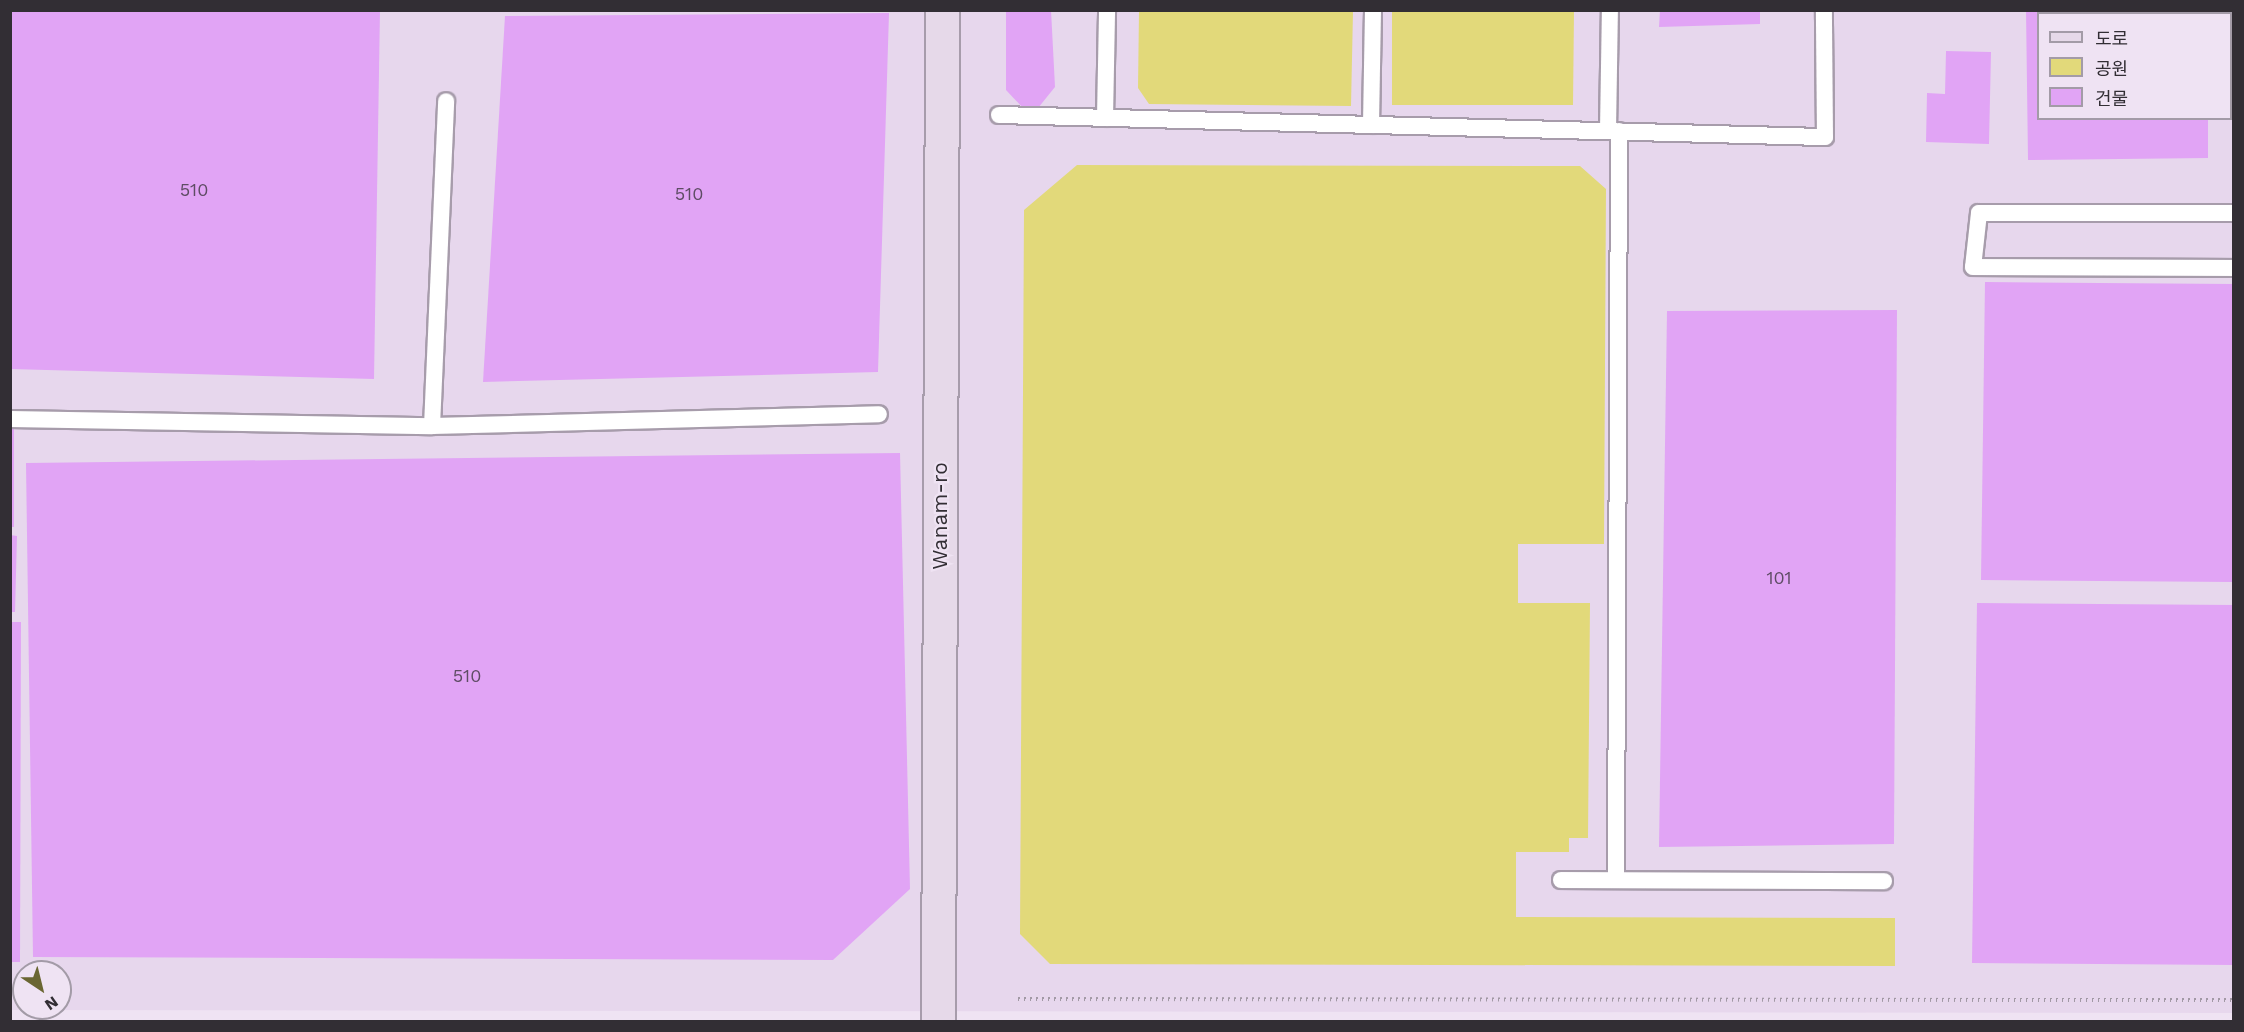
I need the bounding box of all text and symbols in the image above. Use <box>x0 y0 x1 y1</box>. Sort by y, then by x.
legend <box>2037 12 2232 120</box>
text: 도로 <box>2095 28 2128 49</box>
text: 공원 <box>2095 58 2128 79</box>
text: 건물 <box>2095 88 2128 109</box>
house number: 510 <box>180 179 208 201</box>
house number: 510 <box>675 183 703 205</box>
street label: Wanam-ro <box>927 462 953 570</box>
house number: 101 <box>1766 567 1792 589</box>
house number: 510 <box>453 665 481 687</box>
north arrow <box>12 960 72 1020</box>
text: N <box>41 992 62 1015</box>

